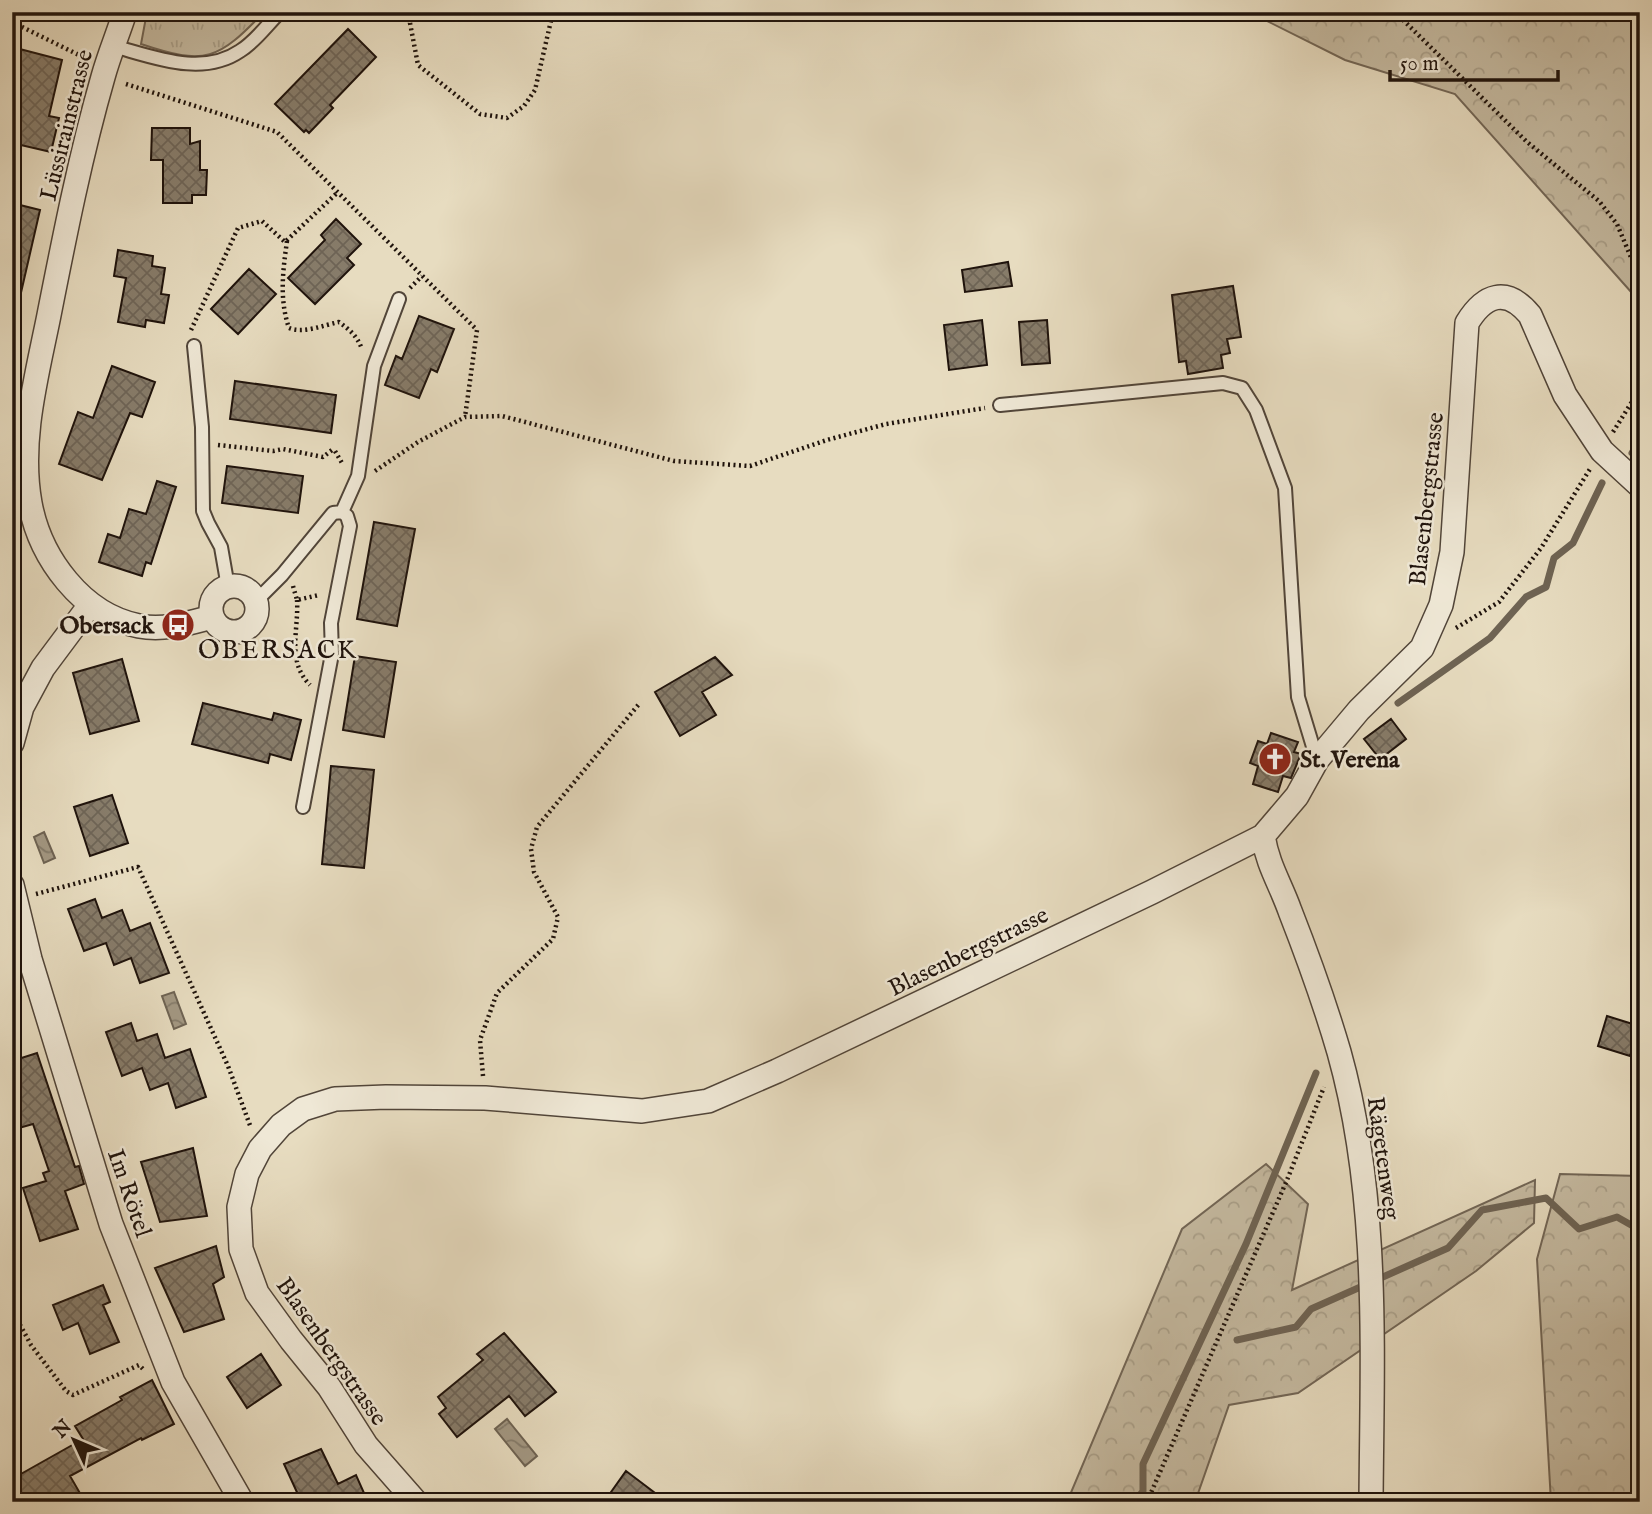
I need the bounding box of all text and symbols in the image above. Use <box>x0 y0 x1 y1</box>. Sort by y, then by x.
scale bar <box>1390 38 1558 82</box>
street label: Lüssirainstrasse <box>34 46 101 204</box>
text: 50 m <box>1400 51 1439 78</box>
street label: Blasenbergstrasse <box>1403 411 1452 588</box>
bus stop icon: Obersack <box>159 606 197 644</box>
place label: Obersack <box>60 611 155 642</box>
district label: OBERSACK <box>198 634 358 667</box>
church icon: St. Verena <box>1256 740 1294 778</box>
place label: St. Verena <box>1300 745 1400 776</box>
street label: Blasenbergstrasse <box>883 900 1054 1005</box>
street label: Rägetenweg <box>1359 1095 1407 1223</box>
street label: Im Rötel <box>99 1145 158 1242</box>
street label: Blasenbergstrasse <box>268 1272 393 1432</box>
north arrow <box>38 1406 108 1476</box>
text: N <box>48 1415 78 1445</box>

